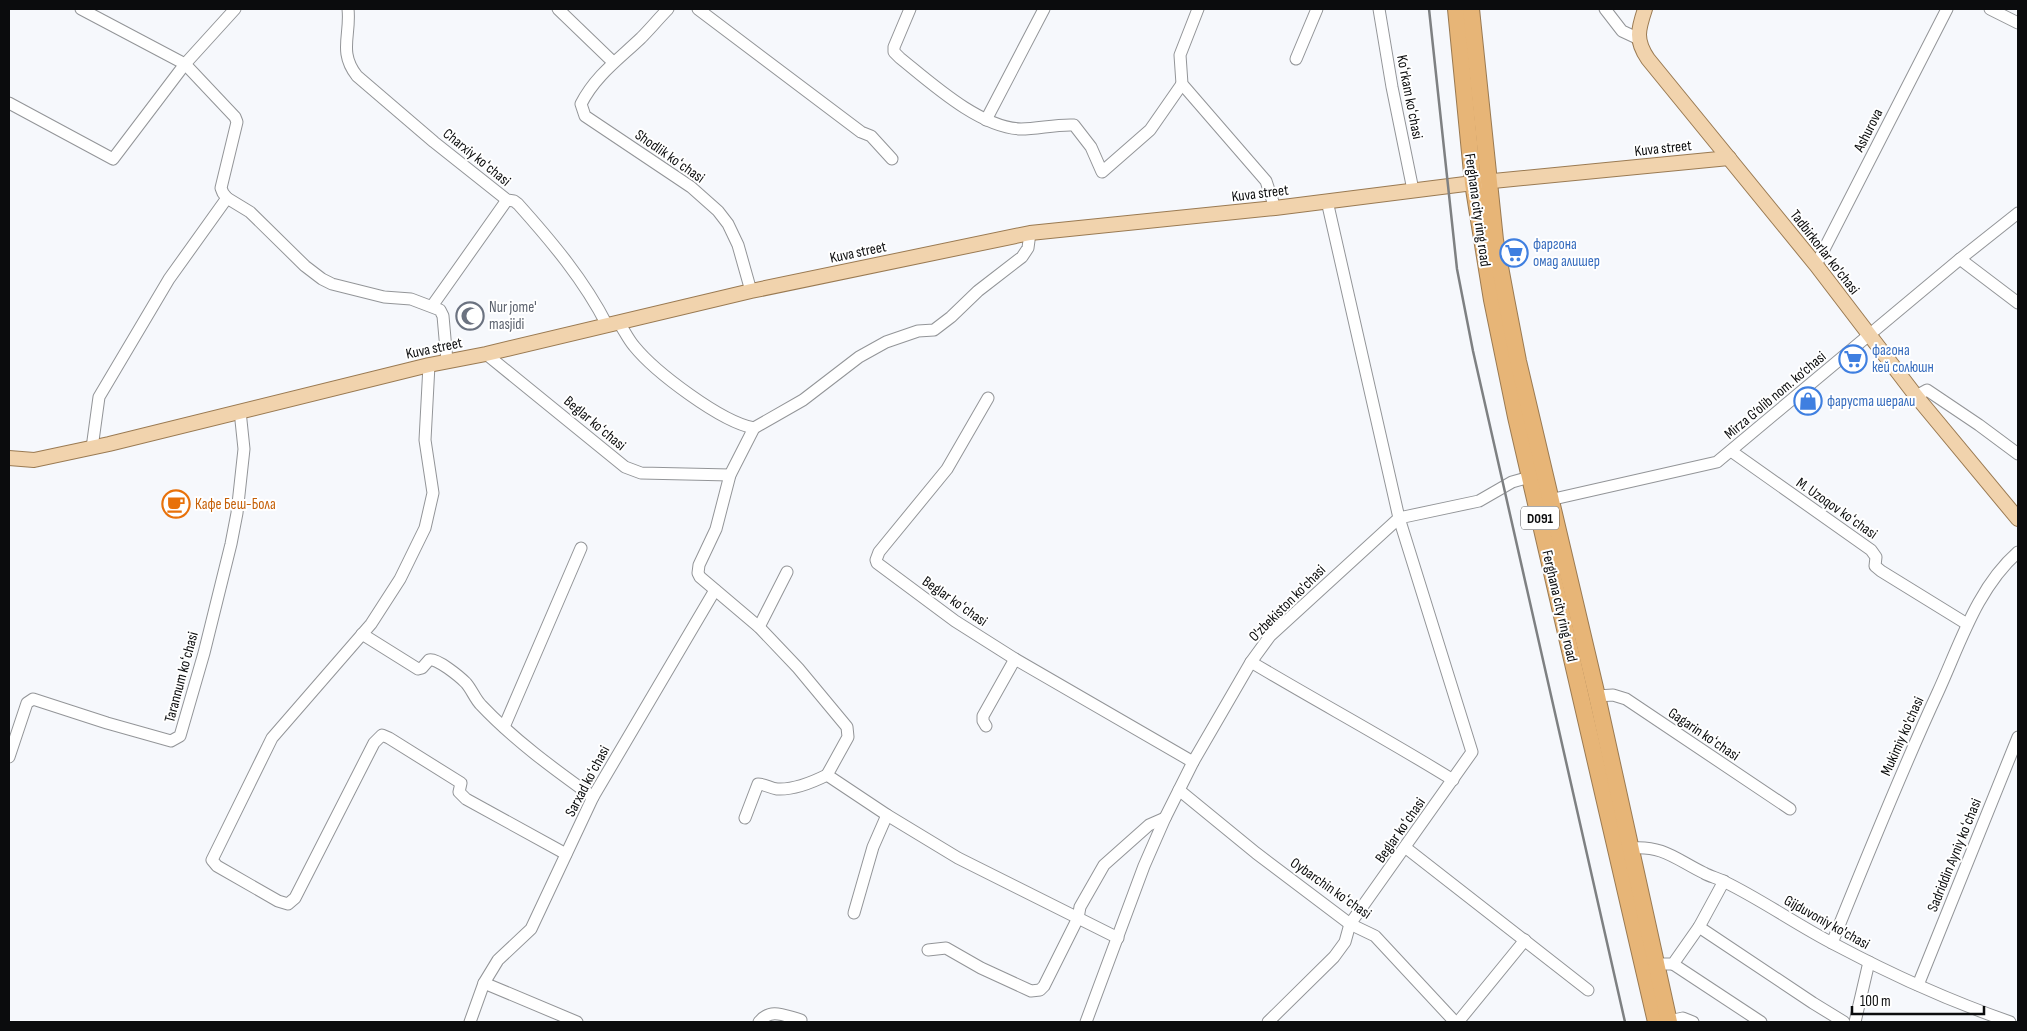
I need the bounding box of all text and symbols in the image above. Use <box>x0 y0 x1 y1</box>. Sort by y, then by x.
street label: Koʻrkam koʻchasi <box>1392 53 1427 141</box>
street label: Ashurova <box>1849 105 1887 156</box>
street label: Charxiy koʻchasi <box>439 124 515 191</box>
street label: Shodlik koʻchasi <box>631 125 708 187</box>
street label: Kuva street <box>1634 136 1693 161</box>
street label: Ferghana city ring road <box>1460 152 1495 268</box>
street label: Kuva street <box>1230 181 1290 206</box>
street label: Tadbirkorlar ko'chasi <box>1786 206 1864 299</box>
place label: фаргона омад алишер <box>1533 235 1600 271</box>
street label: Kuva street <box>828 237 888 268</box>
supermarket icon: фаргона омад алишер <box>1499 238 1529 268</box>
place label: Nur jome' masjidi <box>489 298 537 334</box>
mosque icon: Nur jome' masjidi <box>455 301 485 331</box>
street label: Kuva street <box>404 333 464 364</box>
place label: фагона кей солюшн <box>1872 341 1934 377</box>
supermarket icon: фагона кей солюшн <box>1838 344 1868 374</box>
street label: Mirza G‘olib nom. ko‘chasi <box>1721 347 1830 444</box>
shop icon: фаруста шерали <box>1793 386 1823 416</box>
street label: Beglar koʻchasi <box>560 392 630 455</box>
place label: фаруста шерали <box>1827 392 1915 411</box>
street label: M. Uzoqov koʻchasi <box>1792 473 1881 544</box>
cafe icon: Кафе Беш-Бола <box>161 489 191 519</box>
place label: Кафе Беш-Бола <box>195 495 276 514</box>
road number: D091 <box>1521 506 1559 530</box>
street label: Ferghana city ring road <box>1537 548 1582 664</box>
street label: O'zbekiston ko'chasi <box>1245 561 1330 646</box>
street label: Beglar koʻchasi <box>918 572 991 631</box>
street label: Tarannum koʻchasi <box>160 629 203 725</box>
street label: Mukimiy ko'chasi <box>1877 693 1928 779</box>
street label: Gagarin koʻchasi <box>1664 704 1743 765</box>
street label: Sarxad koʻchasi <box>561 742 614 820</box>
street label: Beglar koʻchasi <box>1371 794 1430 867</box>
street label: Sadriddin Ayniy koʻchasi <box>1923 796 1986 915</box>
street label: Oybarchin koʻchasi <box>1286 853 1375 923</box>
street label: Gijduvoniy ko'chasi <box>1780 891 1873 954</box>
scale bar <box>1852 984 1984 1016</box>
text: 100 m <box>1860 992 1891 1011</box>

